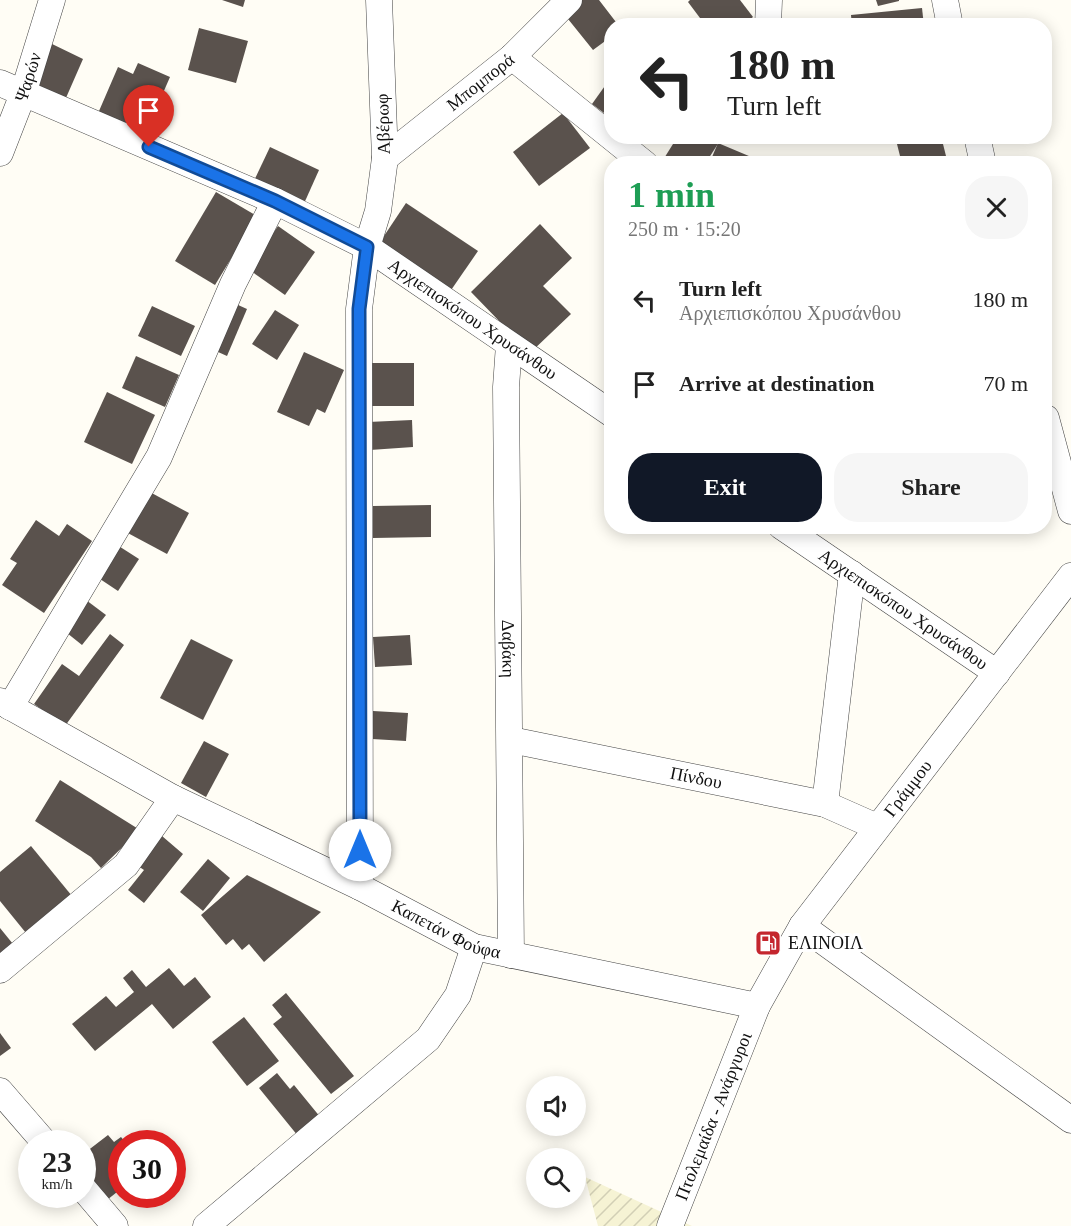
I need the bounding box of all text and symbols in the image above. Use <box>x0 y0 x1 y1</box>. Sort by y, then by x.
icon: left <box>628 42 706 120</box>
text: 180 m <box>727 42 836 88</box>
street label: Μπομπορά <box>443 49 519 115</box>
street label: Ψαρών <box>11 50 45 105</box>
pin <box>123 85 174 147</box>
text: Turn left <box>727 91 821 121</box>
street label: Αβέρωφ <box>372 93 394 155</box>
icon: arrive <box>132 94 165 127</box>
text: 1 min <box>628 175 715 215</box>
button: close <box>965 176 1028 239</box>
text: 250 m · 15:20 <box>628 218 741 240</box>
street label: Αρχιεπισκόπου Χρυσάνθου <box>384 254 561 384</box>
text: Turn left <box>679 276 762 301</box>
icon: left <box>628 284 661 317</box>
text: 180 m <box>972 287 1028 312</box>
text: Αρχιεπισκόπου Χρυσάνθου <box>679 302 901 324</box>
icon: arrive <box>628 368 661 401</box>
text: Arrive at destination <box>679 371 875 396</box>
text: 70 m <box>983 371 1028 396</box>
button: Exit <box>628 453 822 522</box>
button: Share <box>834 453 1028 522</box>
street label: Αρχιεπισκόπου Χρυσάνθου <box>815 545 992 674</box>
street label: Δαβάκη <box>498 620 519 678</box>
street label: Γράμμου <box>880 756 936 821</box>
street label: Πίνδου <box>669 763 724 793</box>
position arrow <box>328 818 392 882</box>
street label: Καπετάν Φούφα <box>388 895 503 962</box>
fuel station icon: ΕΛΙΝΟΙΛ <box>753 928 783 958</box>
place label: ΕΛΙΝΟΙΛ <box>788 933 863 953</box>
street label: Πτολεμαίδα - Ανάργυροι <box>671 1029 756 1203</box>
map controls <box>526 1076 586 1208</box>
button: sound <box>526 1076 586 1136</box>
speed limit sign: 30 <box>108 1130 186 1208</box>
text: 23 <box>42 1145 72 1178</box>
button: search <box>526 1148 586 1208</box>
text: km/h <box>42 1176 72 1192</box>

